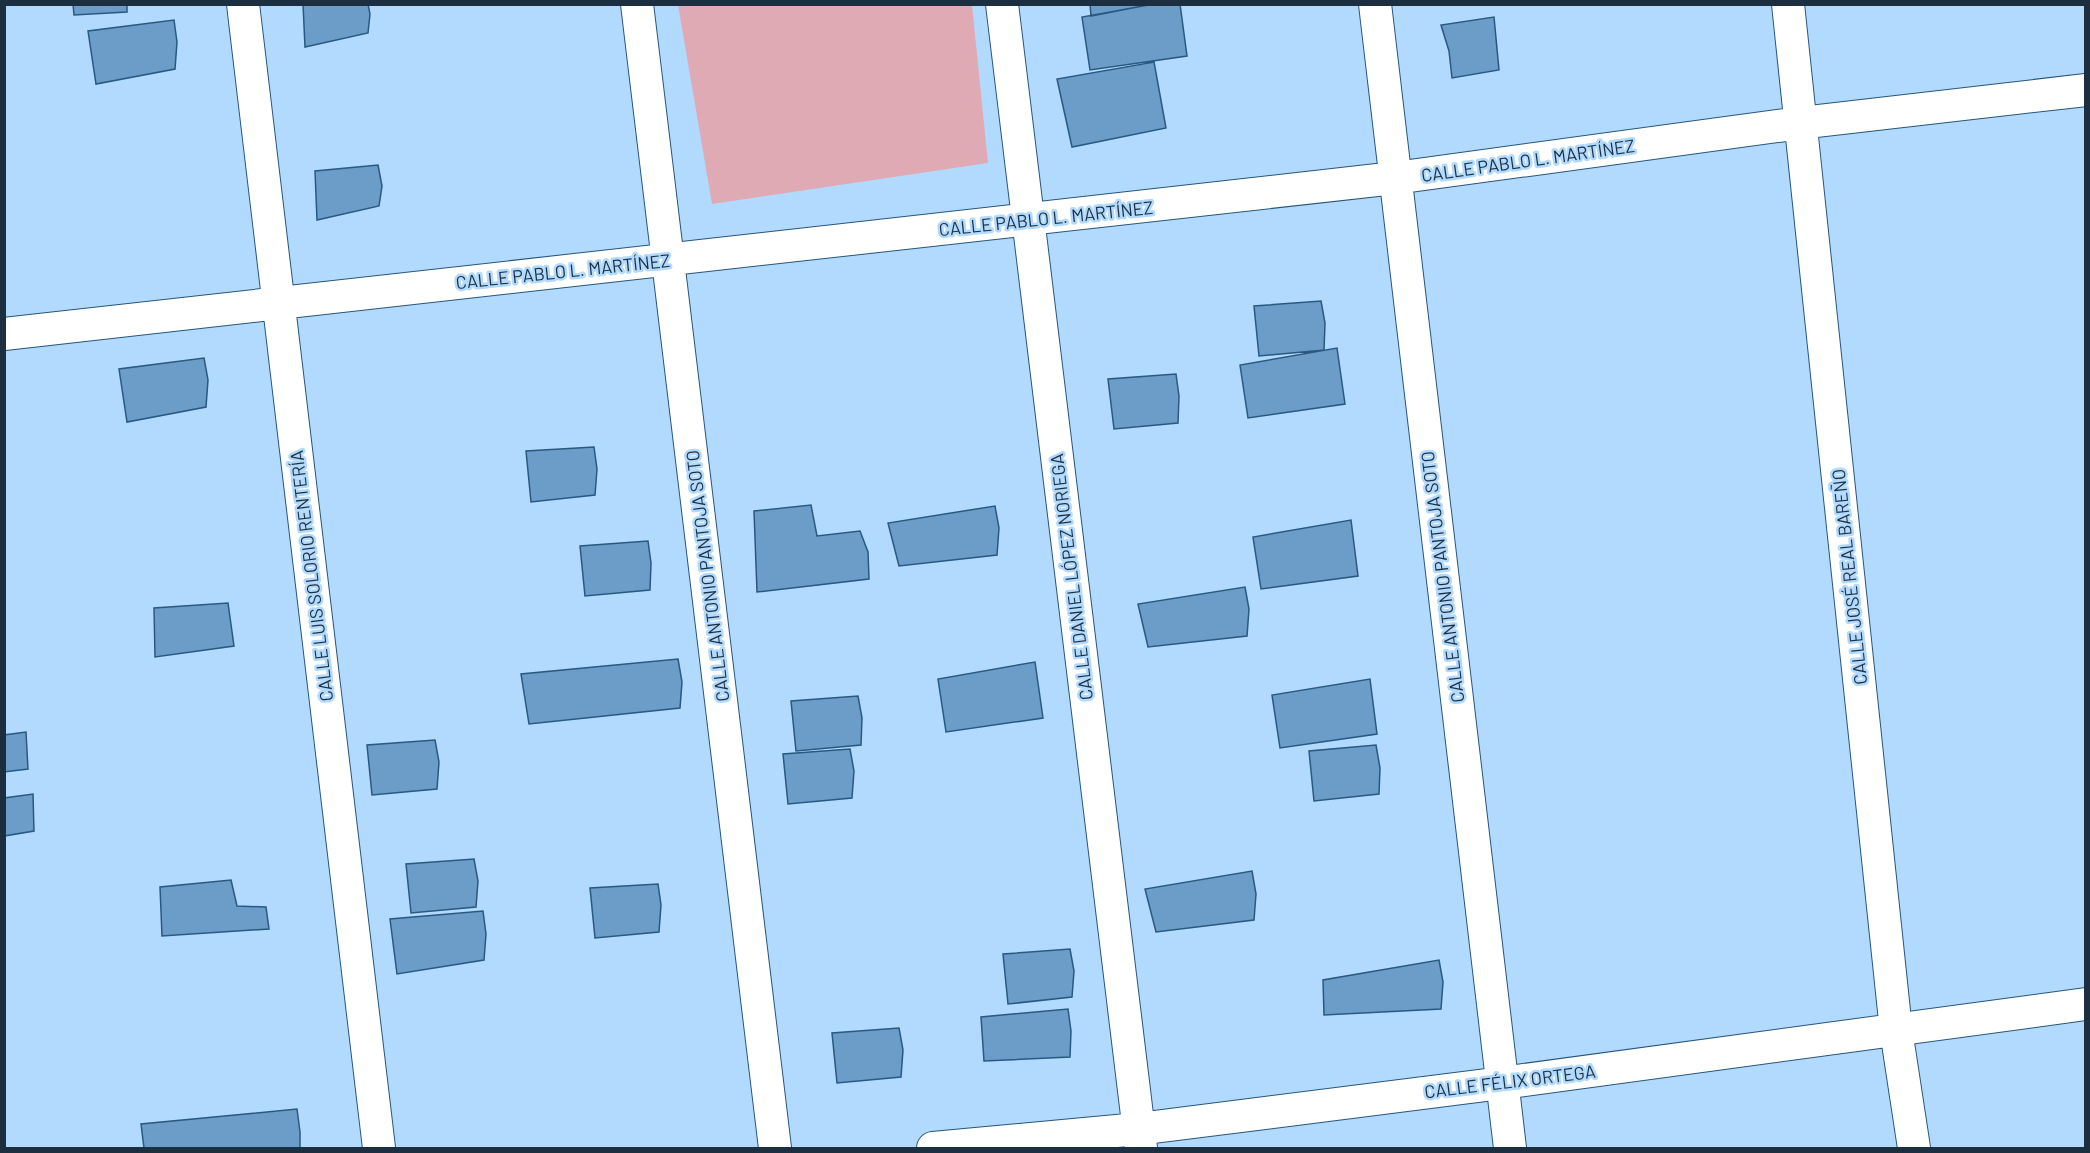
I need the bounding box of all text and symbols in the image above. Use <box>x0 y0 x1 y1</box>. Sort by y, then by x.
street label: CALLE PABLO L. MARTÍNEZ <box>1420 134 1636 186</box>
street label: CALLE PABLO L. MARTÍNEZ <box>938 196 1154 240</box>
street label: CALLE PABLO L. MARTÍNEZ <box>455 249 671 293</box>
street label: CALLE LUIS SOLORIO RENTERÍA <box>285 449 337 703</box>
street label: CALLE ANTONIO PANTOJA SOTO <box>681 449 733 703</box>
street label: CALLE ANTONIO PANTOJA SOTO <box>1416 450 1468 704</box>
street label: CALLE DANIEL LÓPEZ NORIEGA <box>1045 452 1097 702</box>
street label: CALLE JOSÉ REAL BAREÑO <box>1827 468 1871 686</box>
street label: CALLE FÉLIX ORTEGA <box>1423 1060 1597 1102</box>

